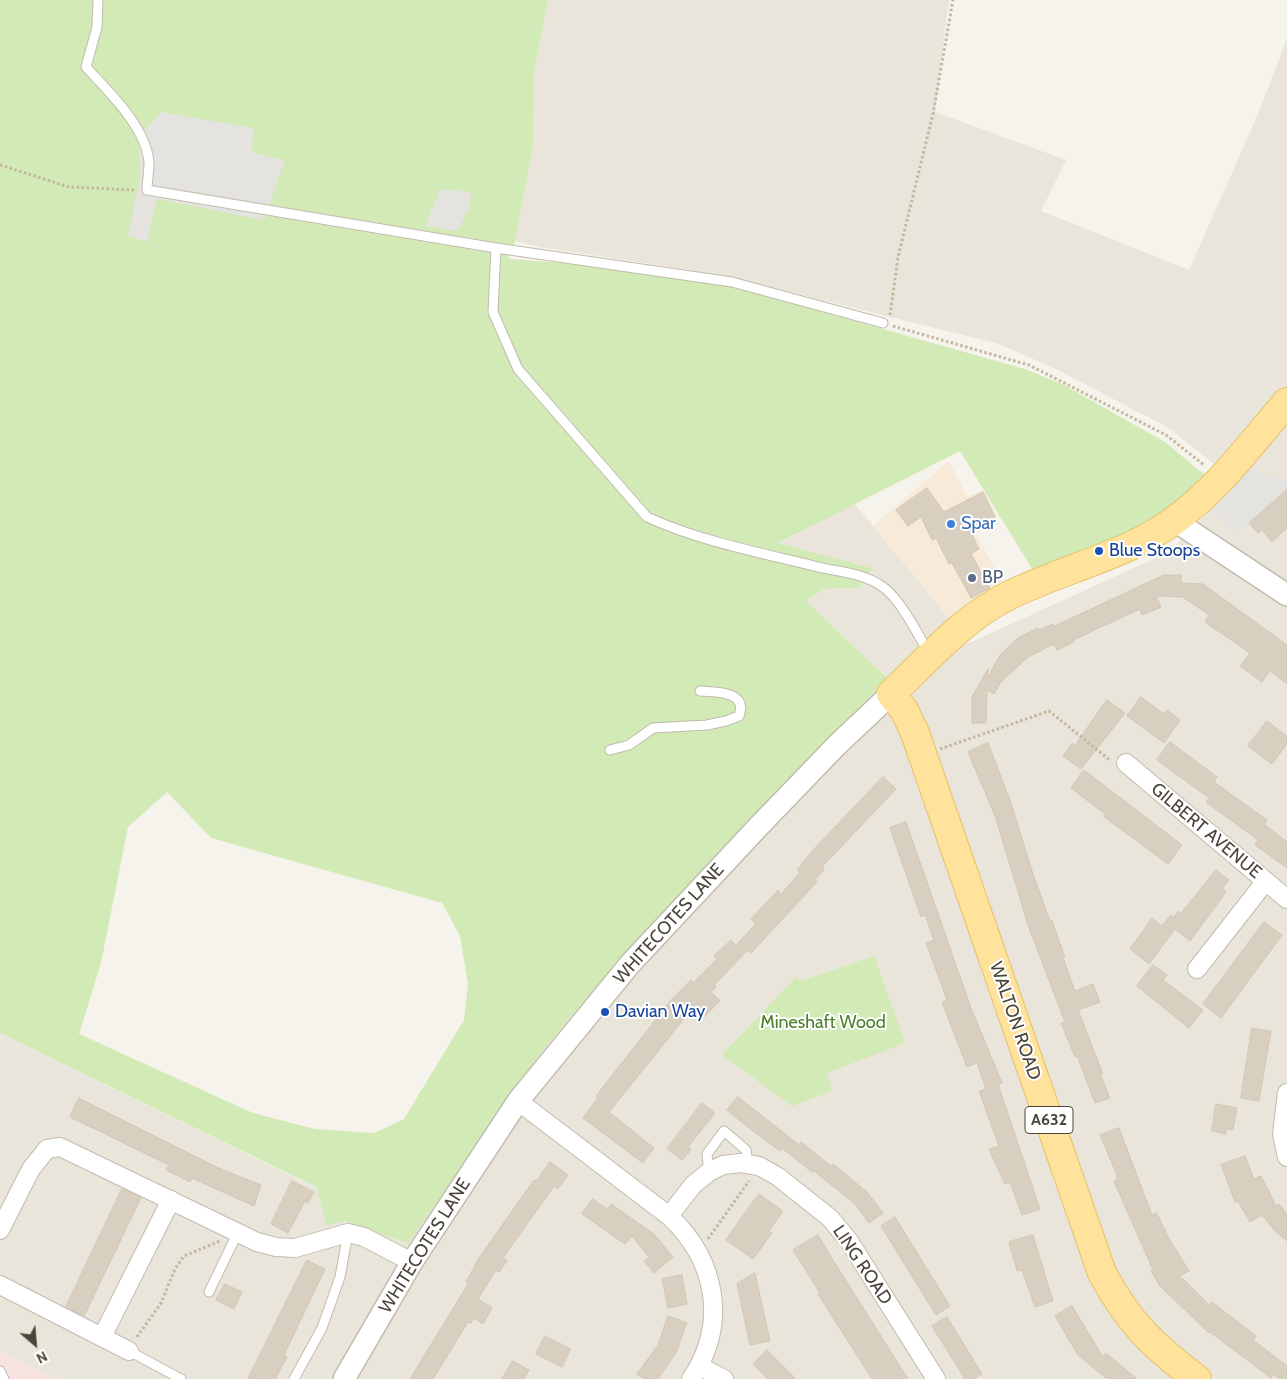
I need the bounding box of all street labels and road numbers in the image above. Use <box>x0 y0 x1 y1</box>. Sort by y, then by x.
street label: GILBERT AVENUE <box>1146 779 1266 883</box>
street label: WHITECOTES LANE <box>609 859 729 989</box>
street label: WALTON ROAD <box>985 959 1045 1083</box>
road number: A632 <box>1025 1106 1073 1134</box>
street label: WHITECOTES LANE <box>375 1175 475 1317</box>
street label: LING ROAD <box>828 1221 896 1309</box>

